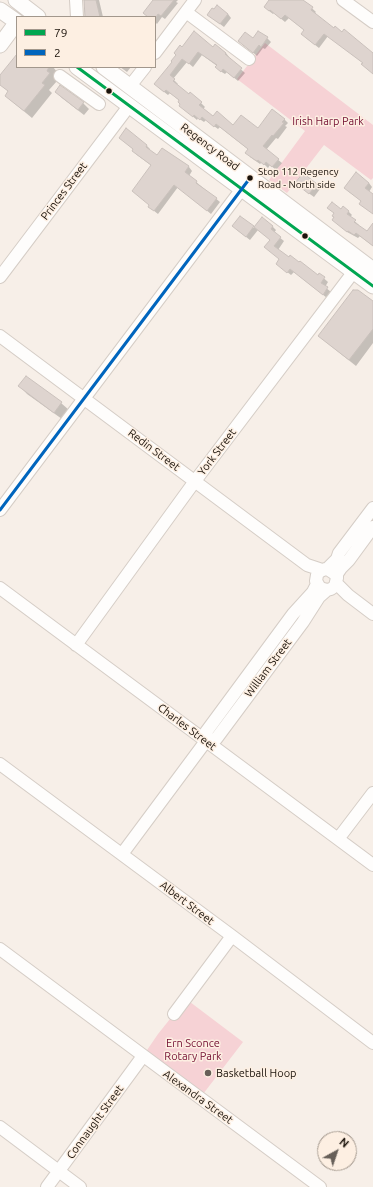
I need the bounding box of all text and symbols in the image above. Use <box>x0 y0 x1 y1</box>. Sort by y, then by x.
legend <box>16 16 156 68</box>
text: 79 <box>54 26 68 39</box>
text: 2 <box>54 46 61 59</box>
unlabelled marker <box>104 86 114 96</box>
park label: Irish Harp Park <box>292 114 364 128</box>
street label: Regency Road <box>178 121 242 173</box>
street label: Princes Street <box>38 160 90 222</box>
place label: Stop 112 Regency Road - North side <box>258 166 339 190</box>
marker: Stop 112 Regency Road - North side <box>245 173 255 183</box>
unlabelled marker <box>300 231 310 241</box>
street label: Redin Street <box>125 426 183 474</box>
street label: York Street <box>195 426 239 478</box>
street label: William Street <box>242 636 294 700</box>
street label: Charles Street <box>155 701 219 753</box>
street label: Albert Street <box>157 878 217 928</box>
park label: Ern Sconce Rotary Park <box>164 1036 222 1062</box>
place label: Basketball Hoop <box>216 1066 297 1080</box>
street label: Alexandra Street <box>161 1067 235 1127</box>
marker: Basketball Hoop <box>203 1068 213 1078</box>
street label: Connaught Street <box>64 1083 126 1161</box>
north arrow <box>317 1131 357 1171</box>
text: N <box>337 1135 351 1150</box>

